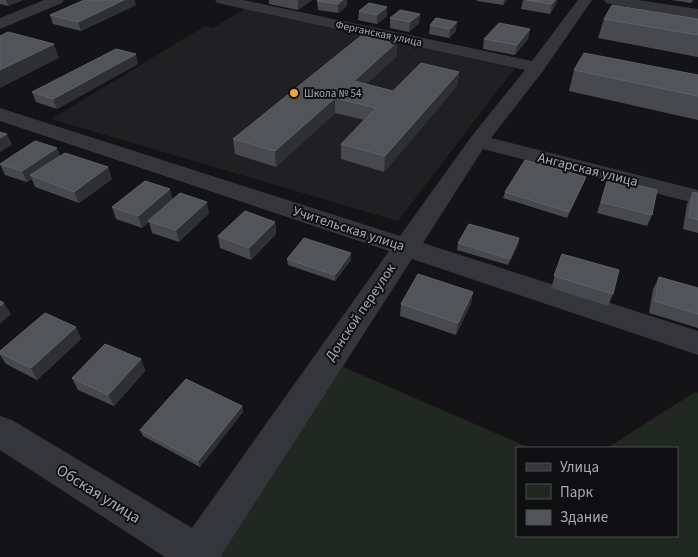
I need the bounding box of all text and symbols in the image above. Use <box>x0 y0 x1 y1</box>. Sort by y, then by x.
street label: Ферганская улица <box>334 17 424 50</box>
place label: Школа № 54 <box>304 86 362 101</box>
marker: Школа № 54 <box>288 87 300 99</box>
street label: Ангарская улица <box>536 148 640 192</box>
street label: Учительская улица <box>290 201 407 256</box>
street label: Донской переулок <box>321 260 401 365</box>
legend <box>516 447 678 537</box>
text: Улица <box>560 457 599 478</box>
street label: Обская улица <box>52 459 145 529</box>
text: Парк <box>560 482 594 503</box>
text: Здание <box>560 507 608 528</box>

